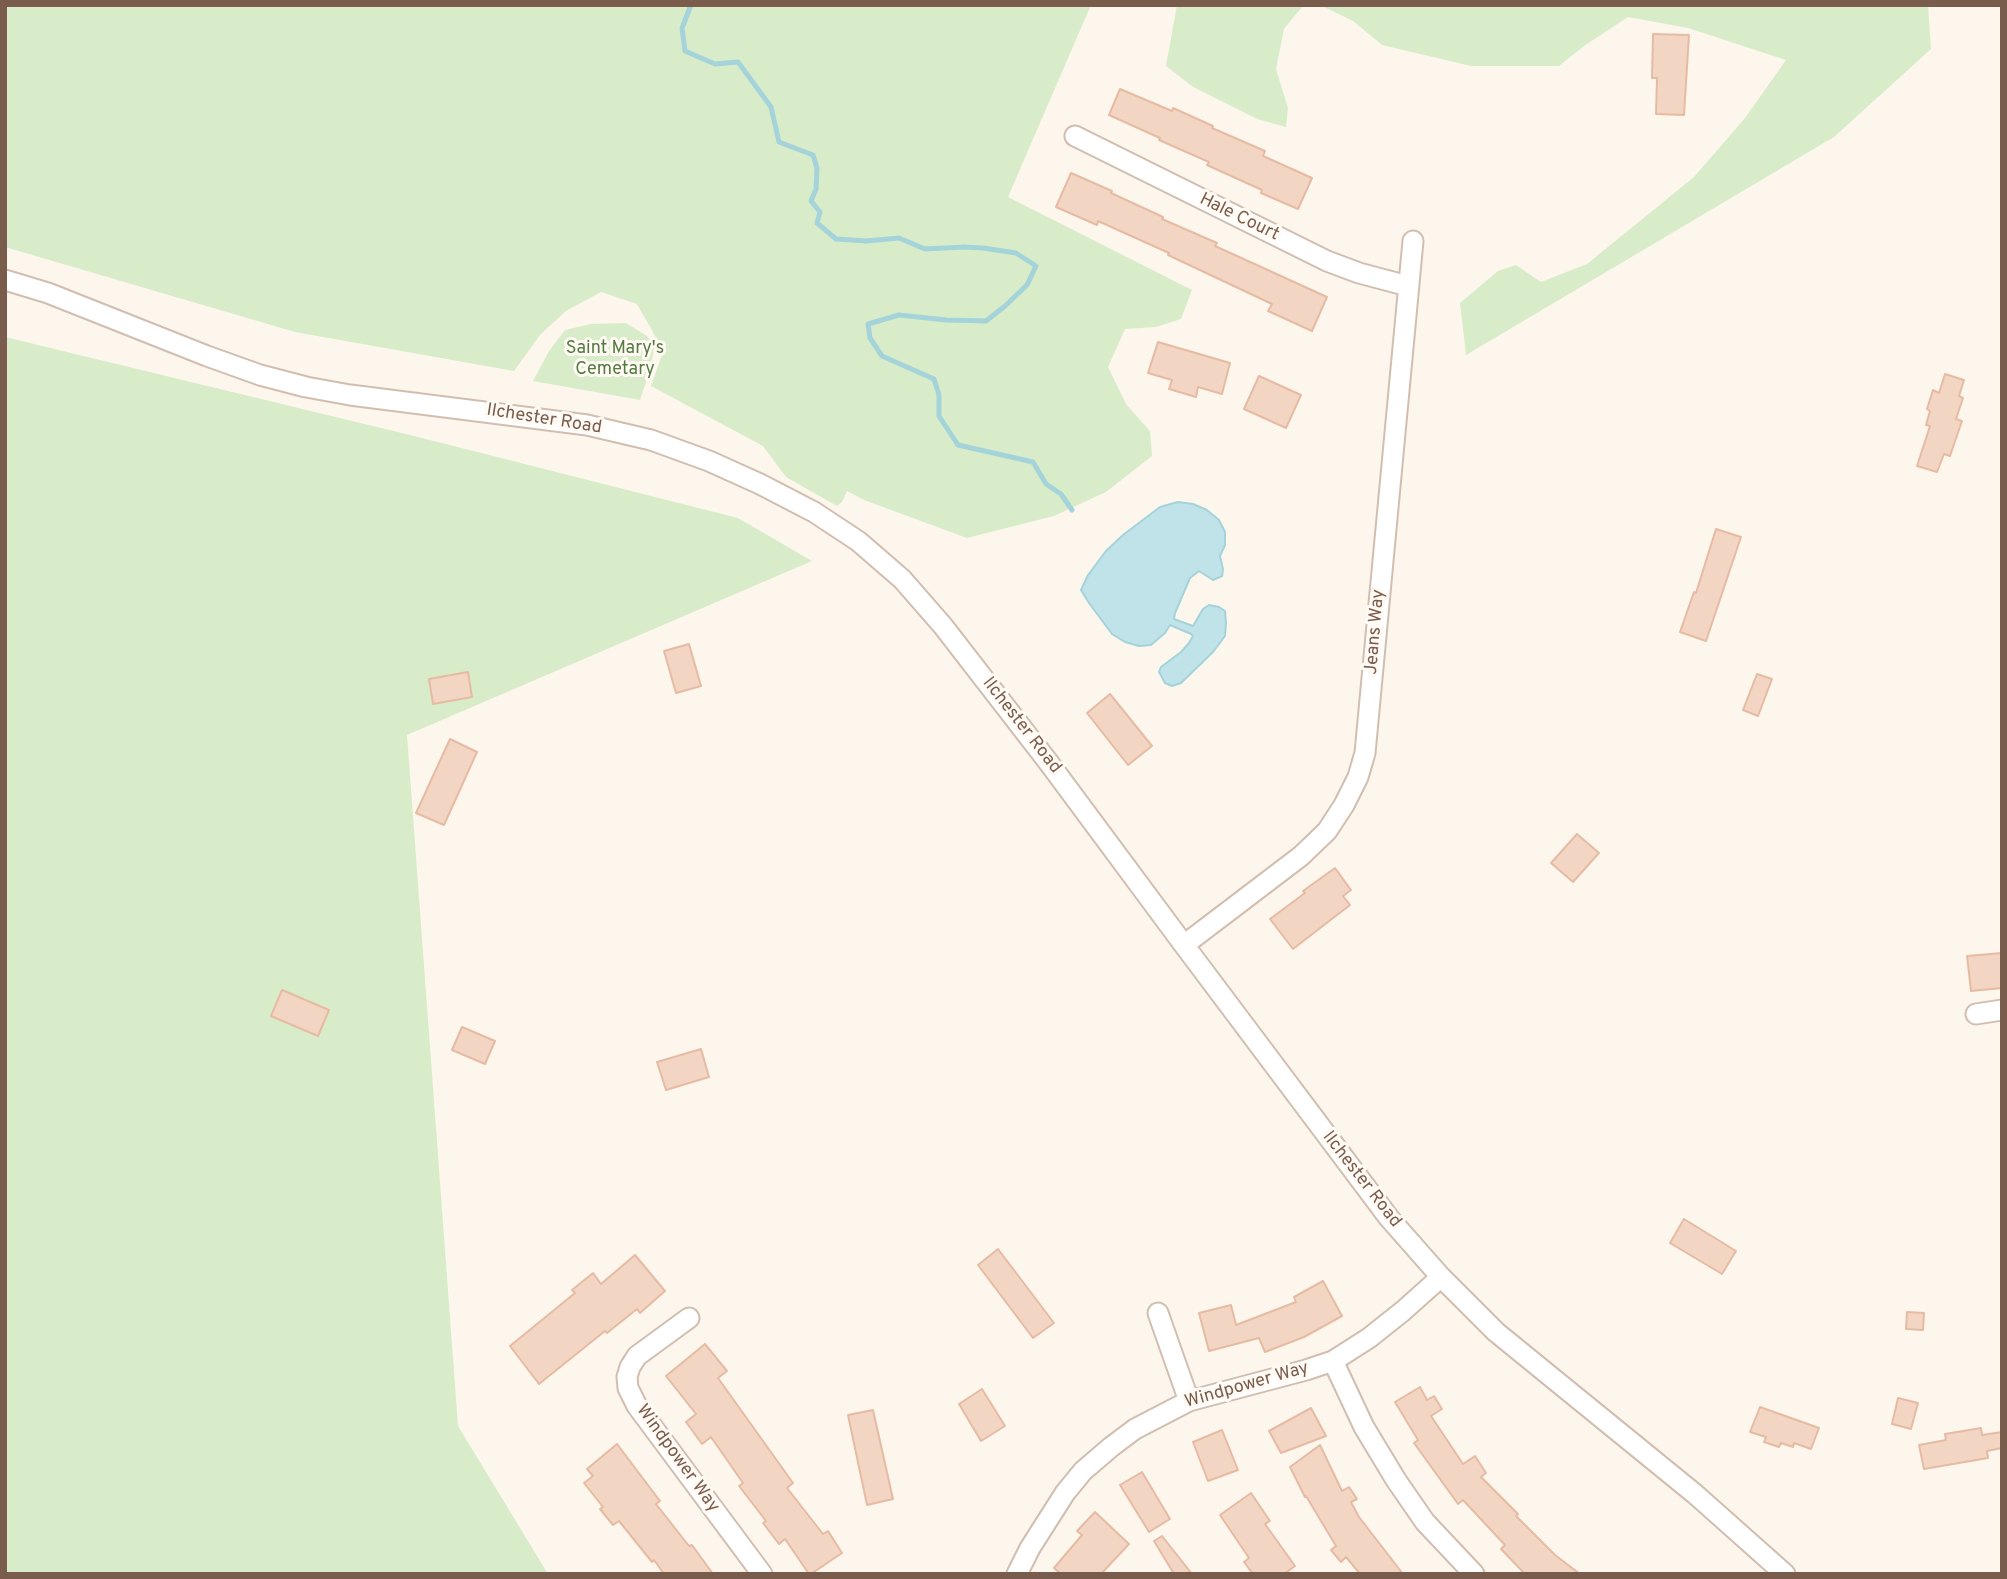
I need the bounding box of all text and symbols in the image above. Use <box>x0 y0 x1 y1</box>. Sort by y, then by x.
street label: Hale Court <box>1195 189 1283 247</box>
park label: Saint Mary's Cemetary <box>566 338 664 380</box>
street label: Ilchester Road <box>485 400 603 440</box>
street label: Jeans Way <box>1362 588 1390 676</box>
street label: Ilchester Road <box>977 674 1065 778</box>
street label: Ilchester Road <box>1317 1128 1405 1232</box>
street label: Windpower Way <box>1183 1358 1311 1414</box>
street label: Windpower Way <box>631 1401 723 1517</box>

